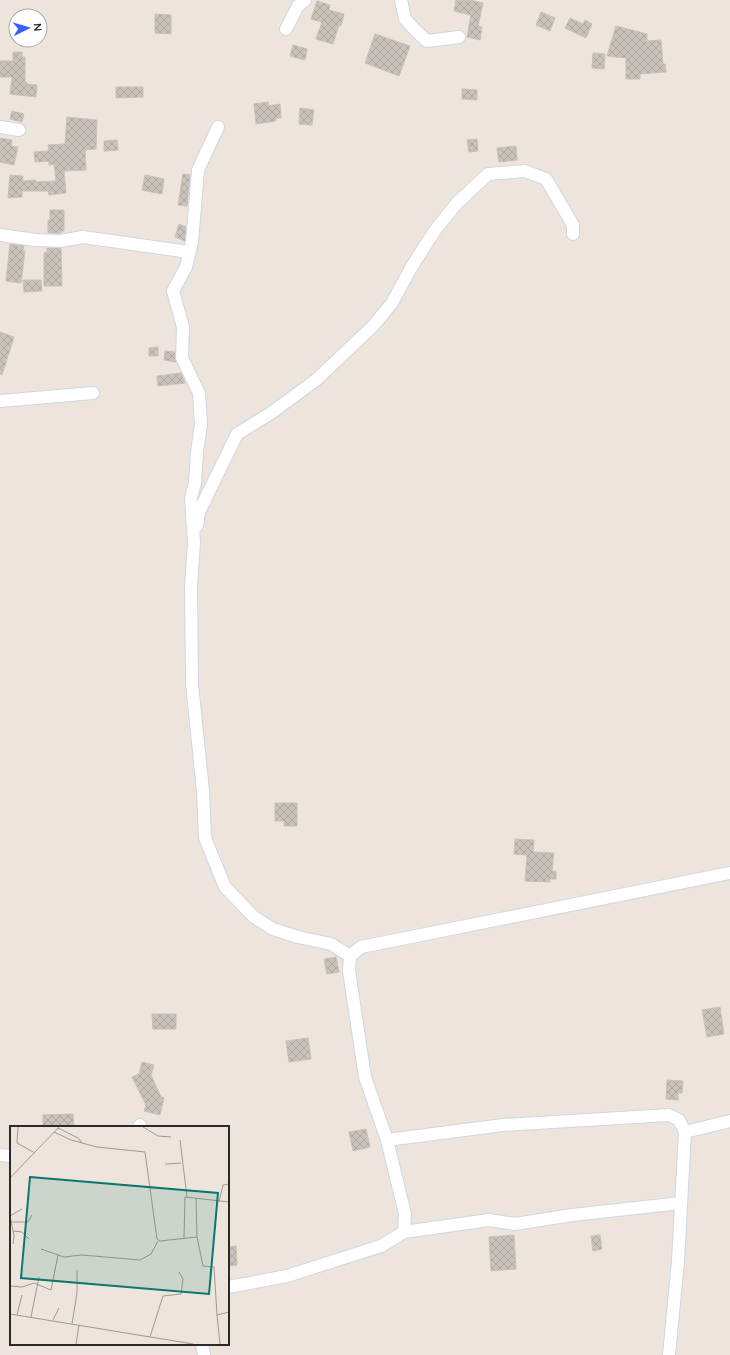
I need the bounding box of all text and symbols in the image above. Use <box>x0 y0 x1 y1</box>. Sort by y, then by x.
north arrow <box>8 8 48 48</box>
text: N <box>31 22 45 32</box>
inset map <box>10 1126 229 1345</box>

